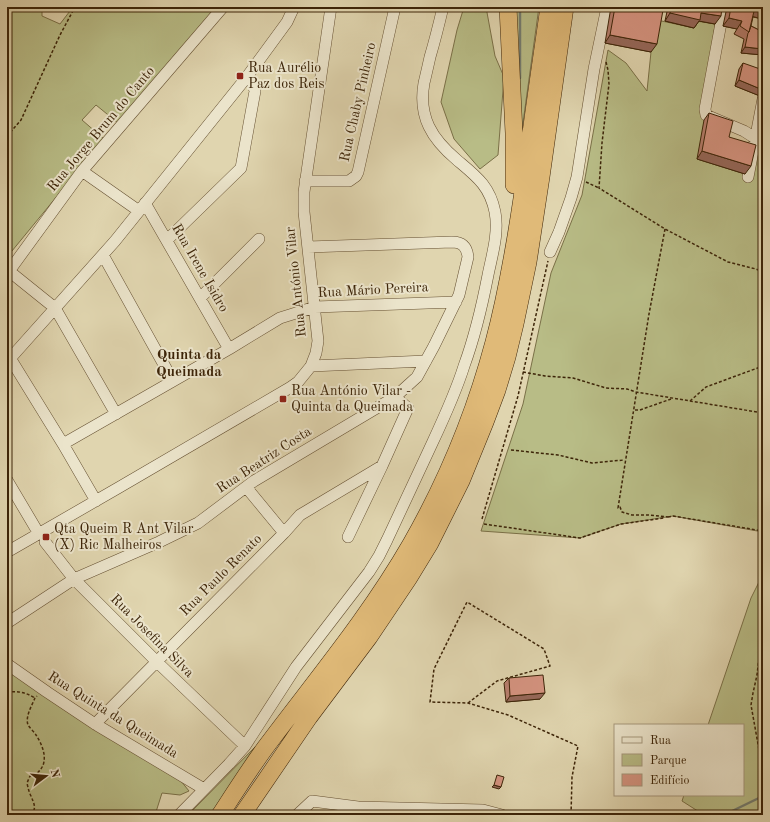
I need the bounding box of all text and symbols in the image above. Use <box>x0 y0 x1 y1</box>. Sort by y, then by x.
street label: Rua Chaby Pinheiro <box>337 41 379 163</box>
place label: Rua Aurélio Paz dos Reis <box>248 61 324 91</box>
street label: Rua Jorge Brum do Canto <box>45 64 157 194</box>
marker: Rua Aurélio Paz dos Reis <box>235 71 245 81</box>
street label: Rua Irene Isidro <box>169 221 231 315</box>
street label: Rua António Vilar <box>283 226 309 338</box>
street label: Rua Mário Pereira <box>317 280 429 300</box>
district label: Quinta da Queimada <box>156 348 222 380</box>
place label: Rua António Vilar - Quinta da Queimada <box>291 384 413 414</box>
marker: Rua António Vilar - Quinta da Queimada <box>278 394 288 404</box>
street label: Rua Beatriz Costa <box>214 424 314 496</box>
place label: Qta Queim R Ant Vilar (X) Ric Malheiros <box>54 522 194 552</box>
street label: Rua Paulo Renato <box>177 531 265 619</box>
marker: Qta Queim R Ant Vilar (X) Ric Malheiros <box>41 532 51 542</box>
street label: Rua Josefina Silva <box>108 592 196 680</box>
street label: Rua Quinta da Queimada <box>45 669 181 761</box>
legend <box>614 724 744 796</box>
text: Rua <box>650 735 671 747</box>
text: Parque <box>650 755 687 767</box>
north arrow <box>26 756 66 796</box>
text: N <box>48 768 61 780</box>
text: Edifício <box>650 775 689 787</box>

